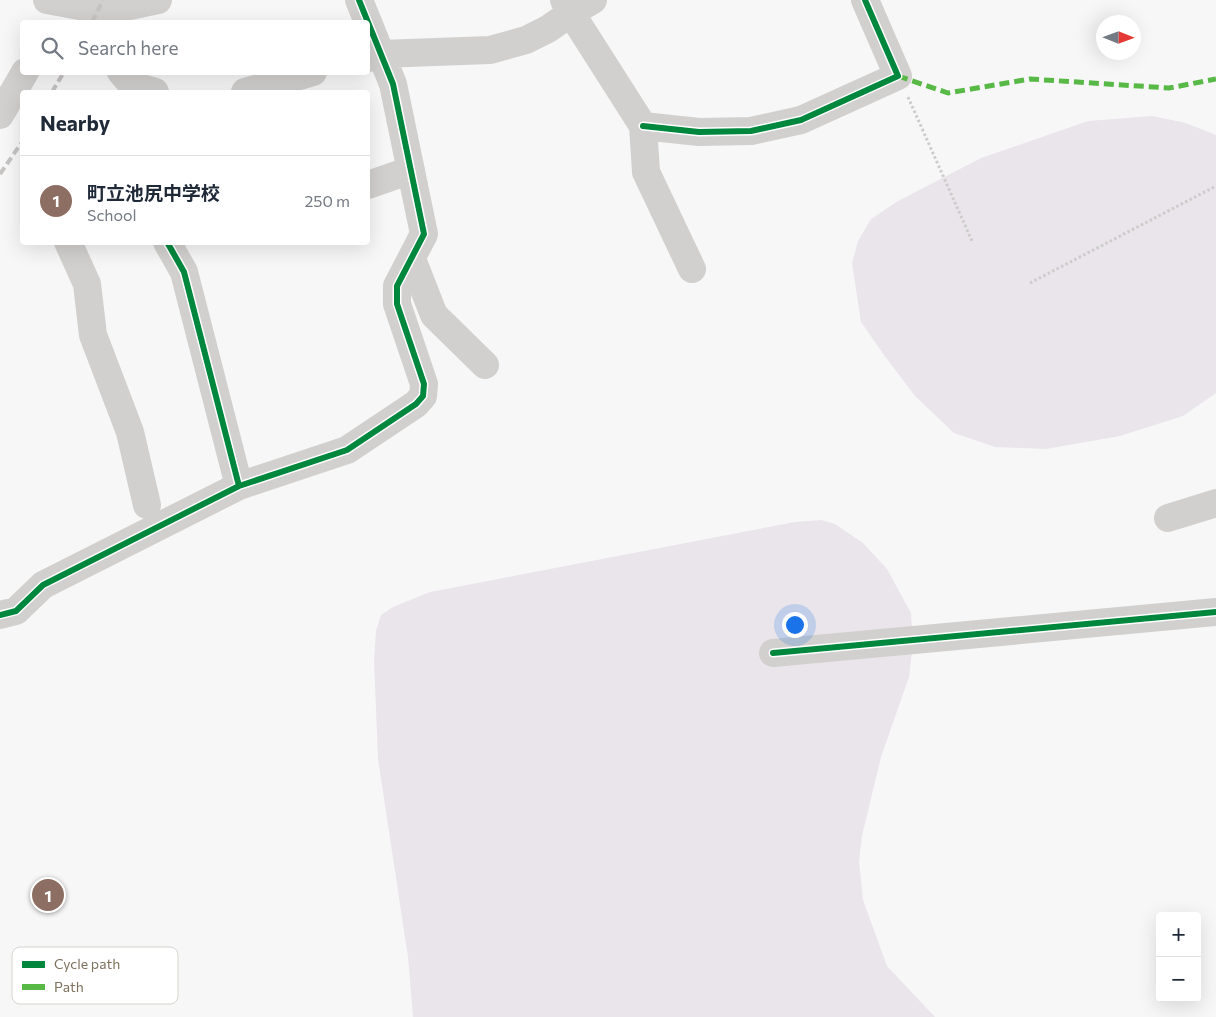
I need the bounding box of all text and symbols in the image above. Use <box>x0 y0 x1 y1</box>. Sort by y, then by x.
north arrow <box>1096 15 1141 60</box>
search box <box>20 20 370 75</box>
icon: search <box>38 34 66 62</box>
text: Search here <box>78 36 178 59</box>
text: Nearby <box>40 110 110 135</box>
text: 町立池尻中学校 <box>87 181 220 204</box>
text: 1 <box>52 191 60 210</box>
text: 250 m <box>304 191 350 210</box>
text: School <box>87 205 137 224</box>
your location <box>782 612 808 638</box>
pin: 1 <box>32 876 64 914</box>
map controls <box>1156 912 1201 1002</box>
button: + <box>1156 912 1201 957</box>
legend <box>12 947 178 1004</box>
text: Cycle path <box>54 955 120 972</box>
button: − <box>1156 957 1201 1002</box>
text: Path <box>54 978 84 995</box>

